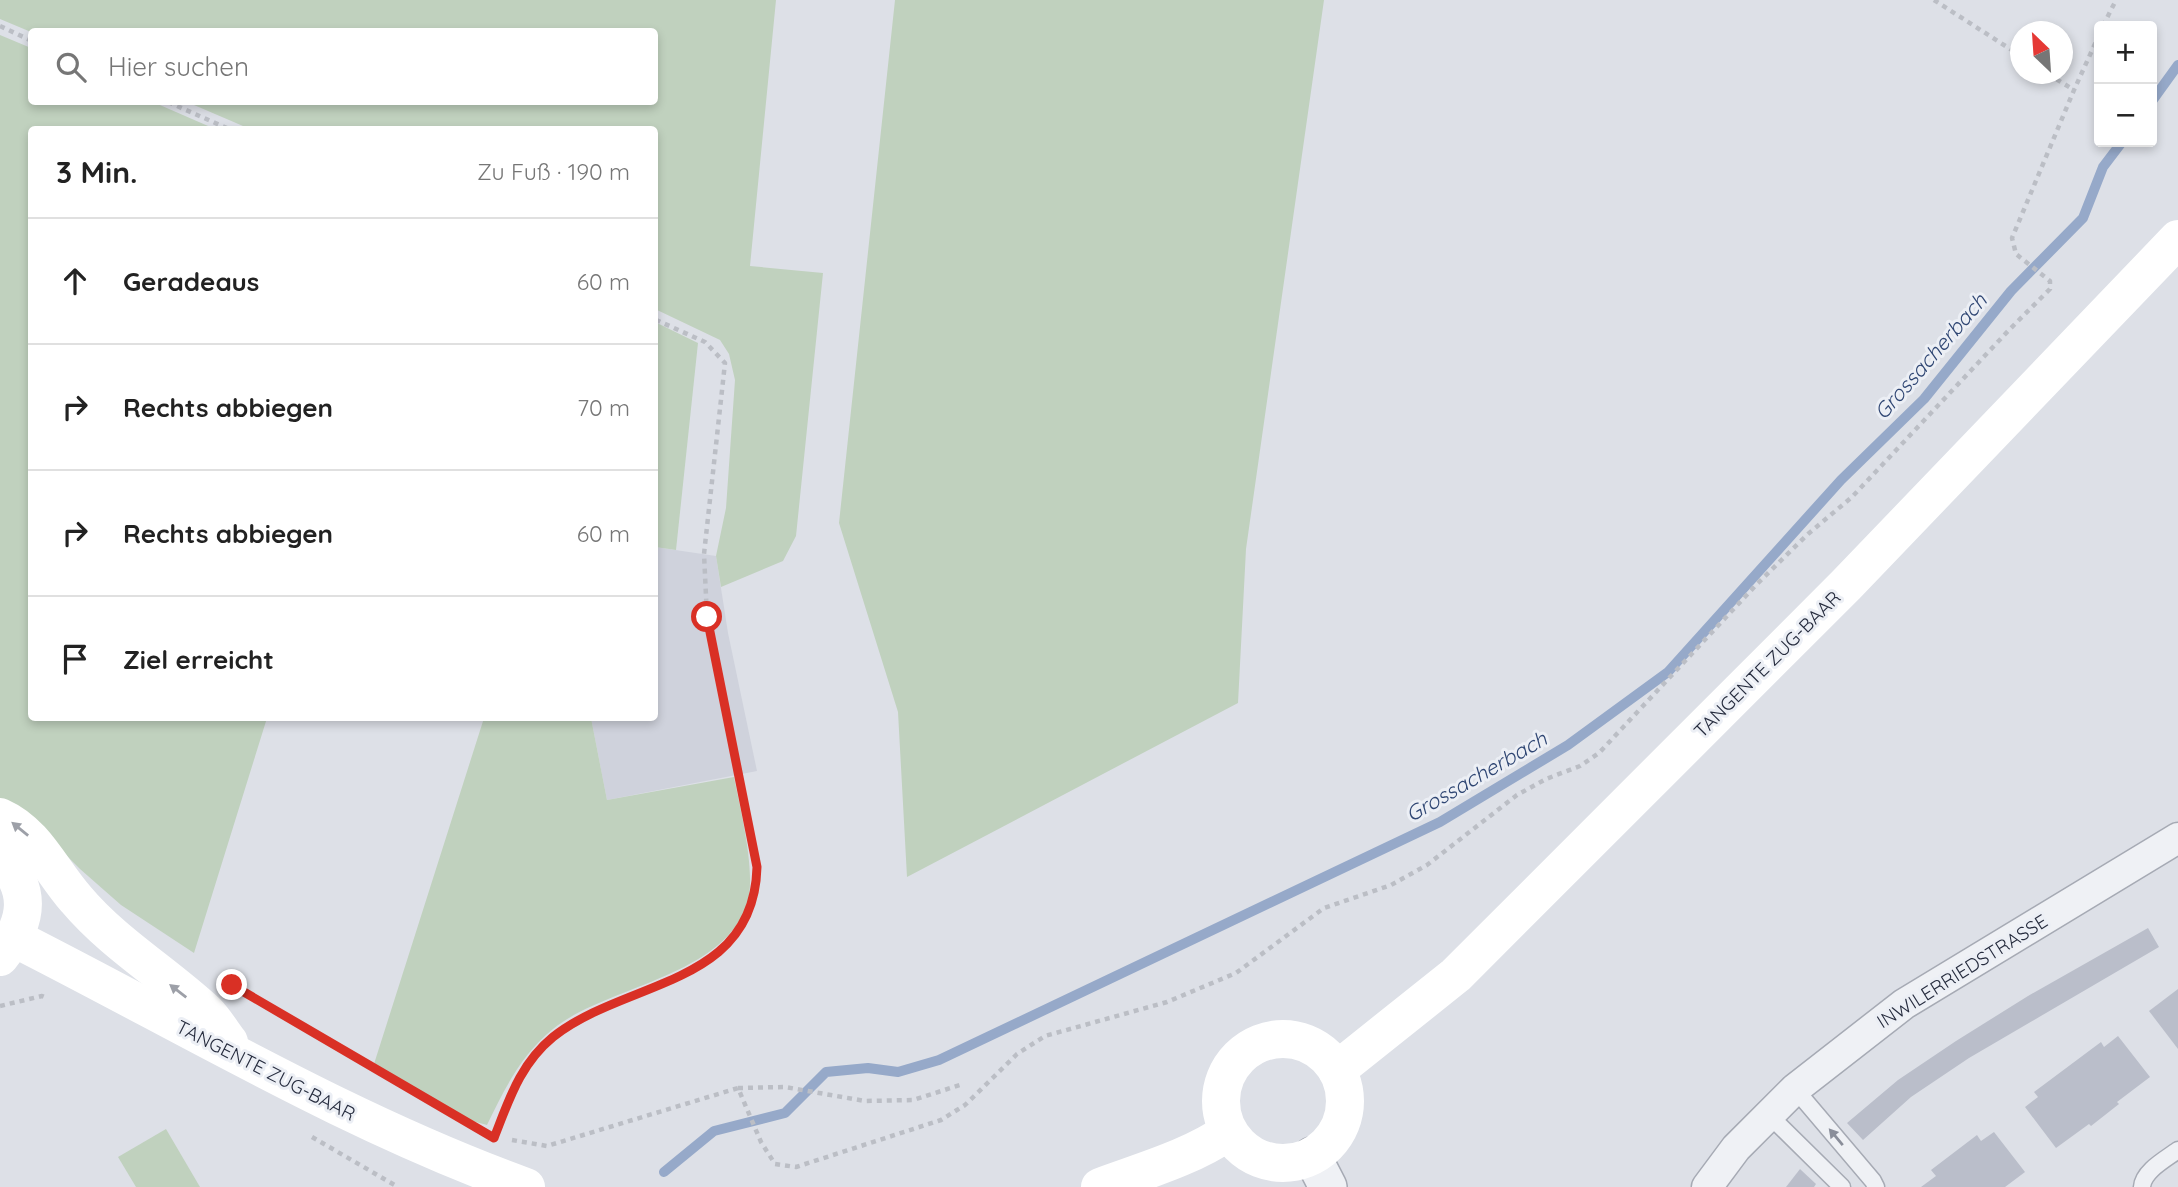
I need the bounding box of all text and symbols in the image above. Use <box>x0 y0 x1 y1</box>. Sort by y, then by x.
north arrow <box>2010 21 2073 84</box>
map controls <box>2094 21 2157 147</box>
button: + <box>2094 21 2157 84</box>
search box <box>28 28 658 105</box>
icon: search <box>52 48 90 86</box>
text: Hier suchen <box>108 50 249 83</box>
button: − <box>2094 84 2157 147</box>
text: 3 Min. <box>56 153 138 191</box>
text: Zu Fuß · 190 m <box>477 157 630 186</box>
icon: ahead <box>56 262 94 300</box>
text: Geradeaus <box>123 265 259 298</box>
text: 60 m <box>577 267 630 296</box>
water label: Grossacherbach <box>1868 287 1993 424</box>
icon: right <box>56 388 94 426</box>
text: Rechts abbiegen <box>123 391 333 424</box>
text: 70 m <box>577 393 630 422</box>
icon: right <box>56 514 94 552</box>
text: Rechts abbiegen <box>123 517 333 550</box>
text: 60 m <box>577 519 630 548</box>
street label: TANGENTE ZUG-BAAR <box>1689 586 1845 742</box>
route start <box>691 601 722 632</box>
icon: arrive <box>56 640 94 678</box>
text: Ziel erreicht <box>123 643 274 676</box>
water label: Grossacherbach <box>1401 725 1552 827</box>
one-way arrow <box>11 822 29 837</box>
street label: INWILERRIEDSTRASSE <box>1872 909 2052 1033</box>
route end <box>216 969 247 1000</box>
one-way arrow <box>170 983 188 998</box>
street label: TANGENTE ZUG-BAAR <box>172 1014 360 1126</box>
one-way arrow <box>1829 1129 1844 1146</box>

